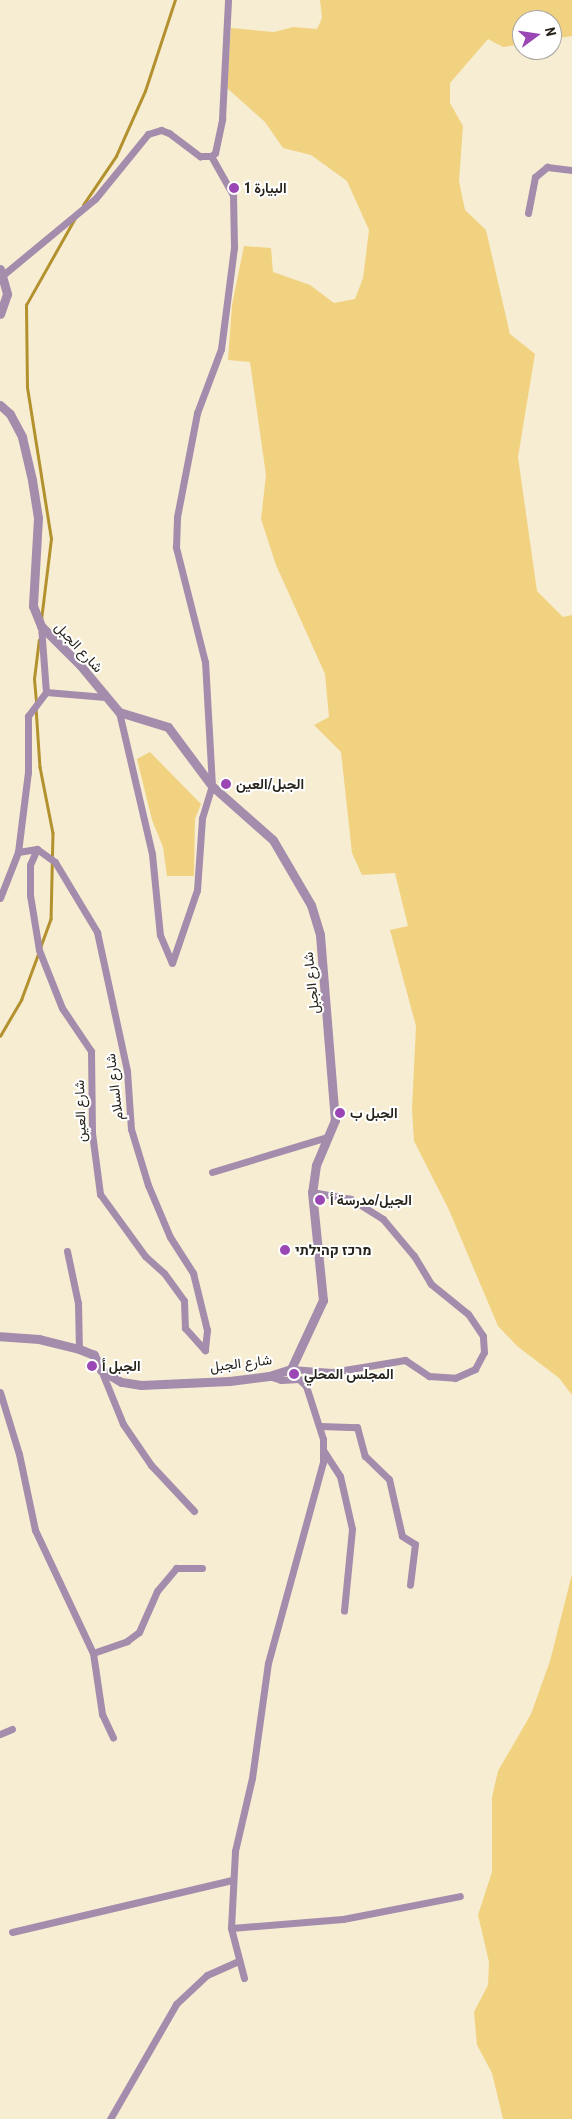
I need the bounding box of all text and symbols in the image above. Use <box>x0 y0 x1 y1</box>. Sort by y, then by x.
north arrow <box>512 10 562 60</box>
text: N <box>542 26 559 38</box>
place label: البيارة 1 <box>244 180 287 196</box>
marker: البيارة 1 <box>228 182 240 194</box>
street label: شارع الجبل <box>52 618 106 676</box>
place label: الجبل/العين <box>236 776 304 792</box>
marker: الجبل/العين <box>220 778 232 790</box>
street label: شارع الجبل <box>299 951 323 1015</box>
street label: شارع السلام <box>102 1053 126 1121</box>
street label: شارع العين <box>71 1080 89 1142</box>
place label: الجبل ب <box>350 1105 398 1121</box>
marker: الجبل ب <box>334 1107 346 1119</box>
place label: الجيل/مدرسة أ <box>330 1192 412 1208</box>
marker: الجيل/مدرسة أ <box>314 1194 326 1206</box>
place label: מרכז קהילתי <box>295 1242 371 1258</box>
marker: מרכז קהילתי <box>279 1244 291 1256</box>
street label: شارع الجبل <box>209 1351 273 1375</box>
place label: الجبل أ <box>102 1358 141 1374</box>
marker: الجبل أ <box>86 1360 98 1372</box>
place label: المجلس المحلي <box>304 1366 394 1382</box>
marker: المجلس المحلي <box>288 1368 300 1380</box>

